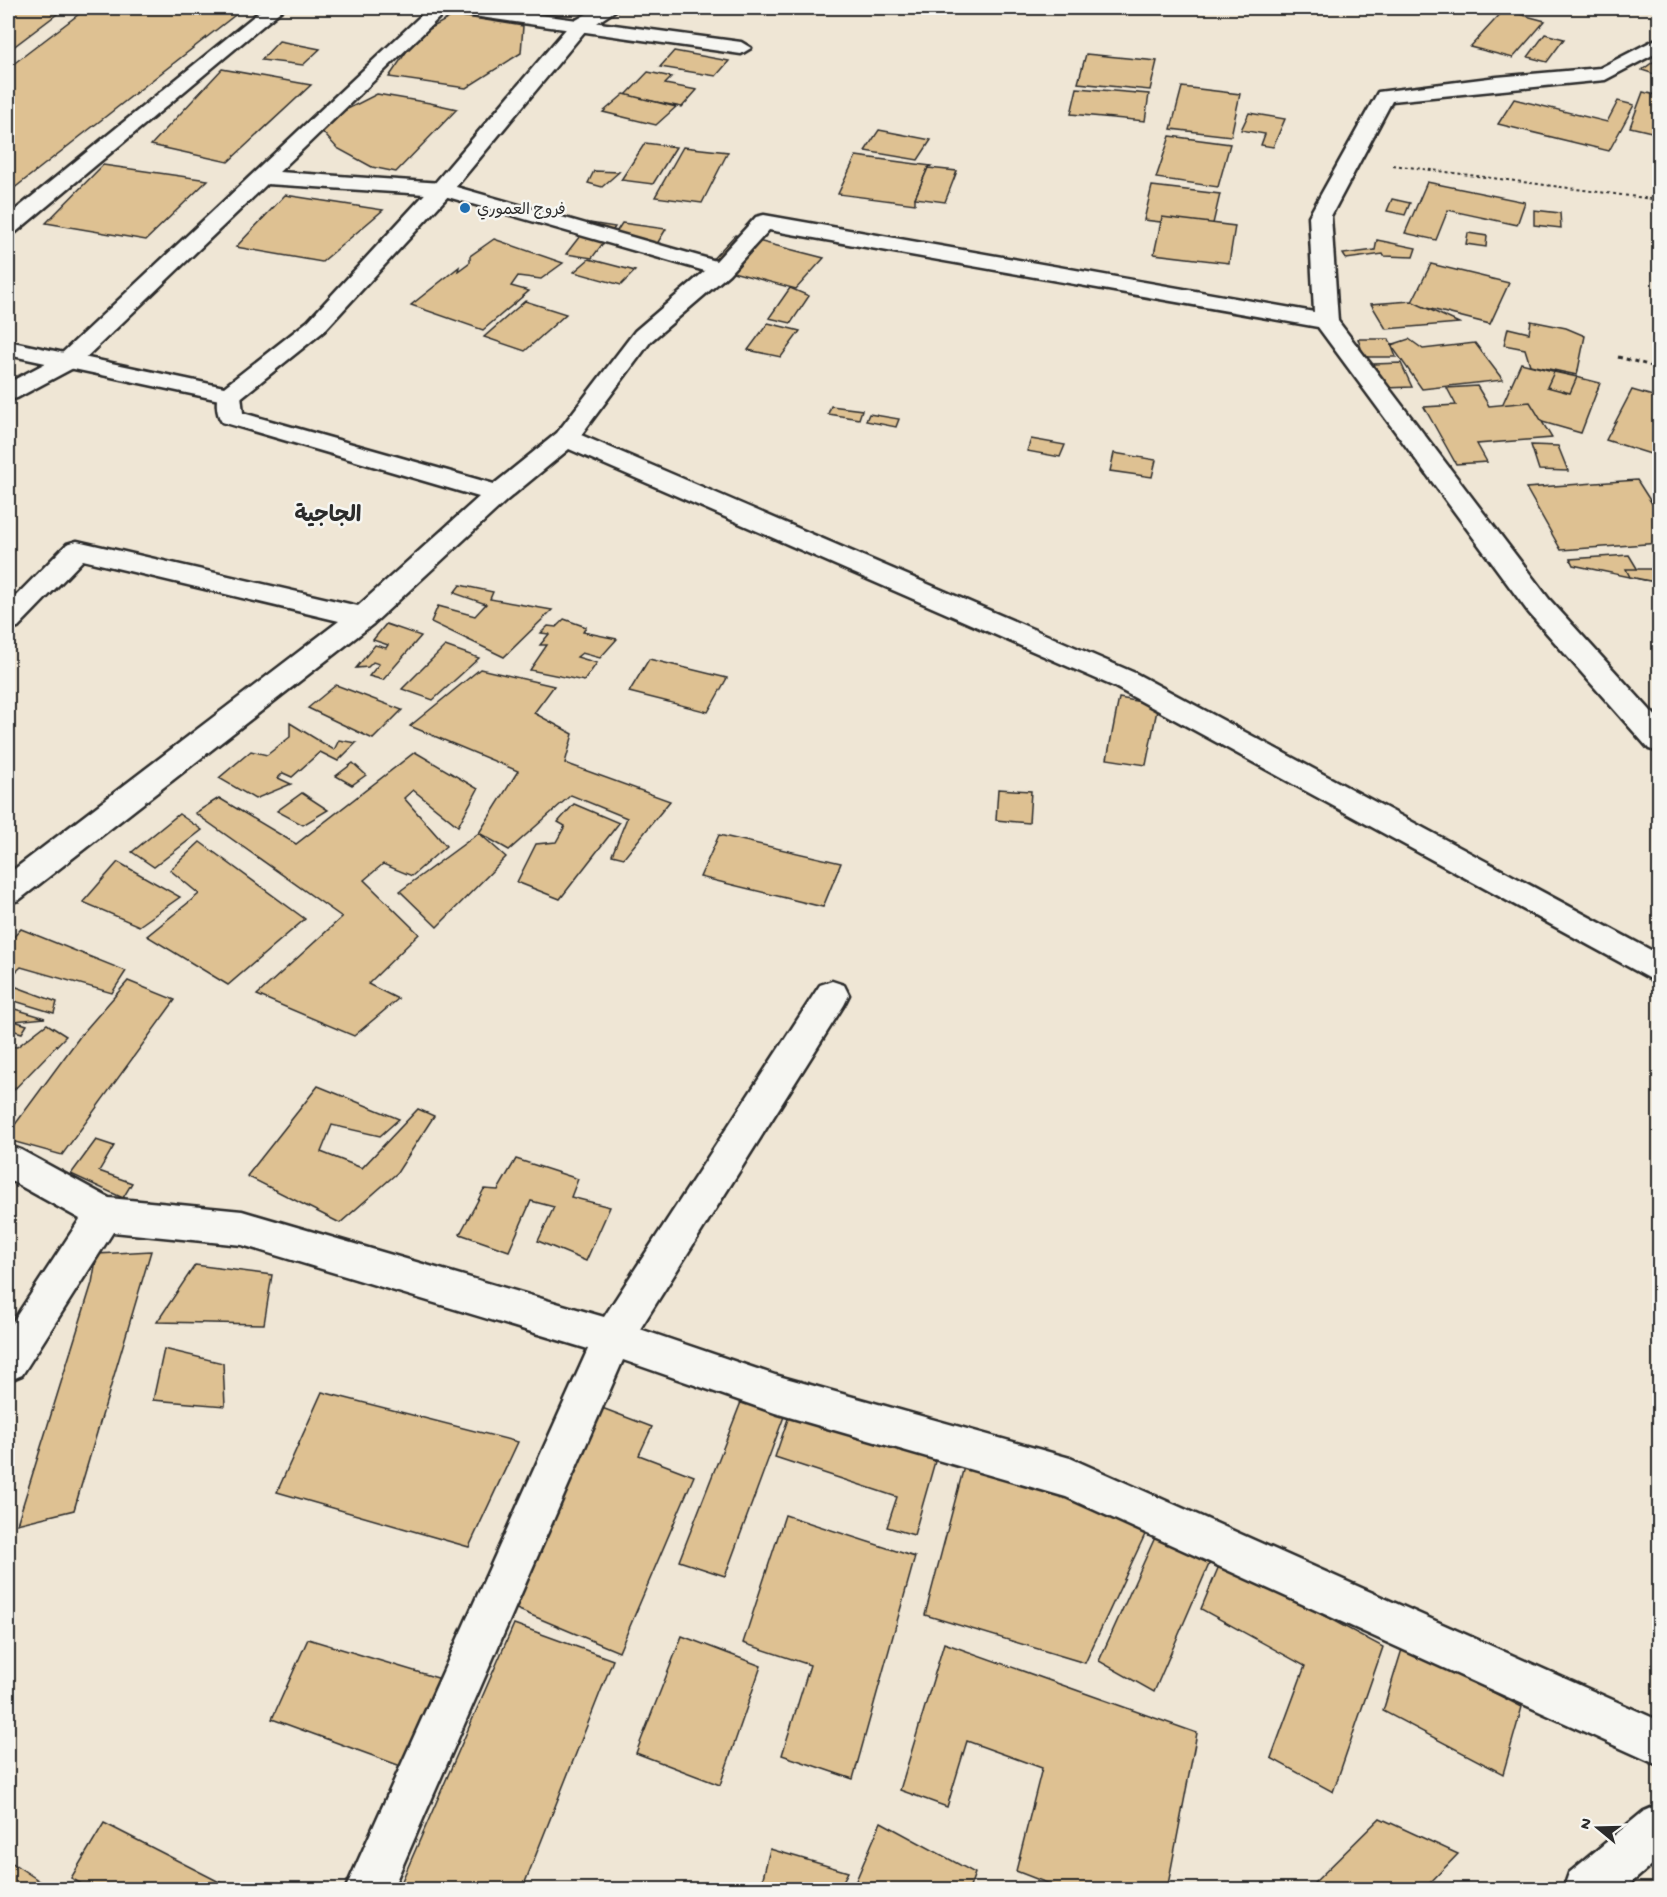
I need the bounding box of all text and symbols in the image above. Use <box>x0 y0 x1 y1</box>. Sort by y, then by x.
marker: فروج العموري <box>458 201 472 215</box>
place label: فروج العموري <box>477 202 566 221</box>
district label: الجاجية <box>295 503 361 530</box>
north arrow <box>1568 1798 1628 1858</box>
text: N <box>1576 1816 1598 1832</box>

